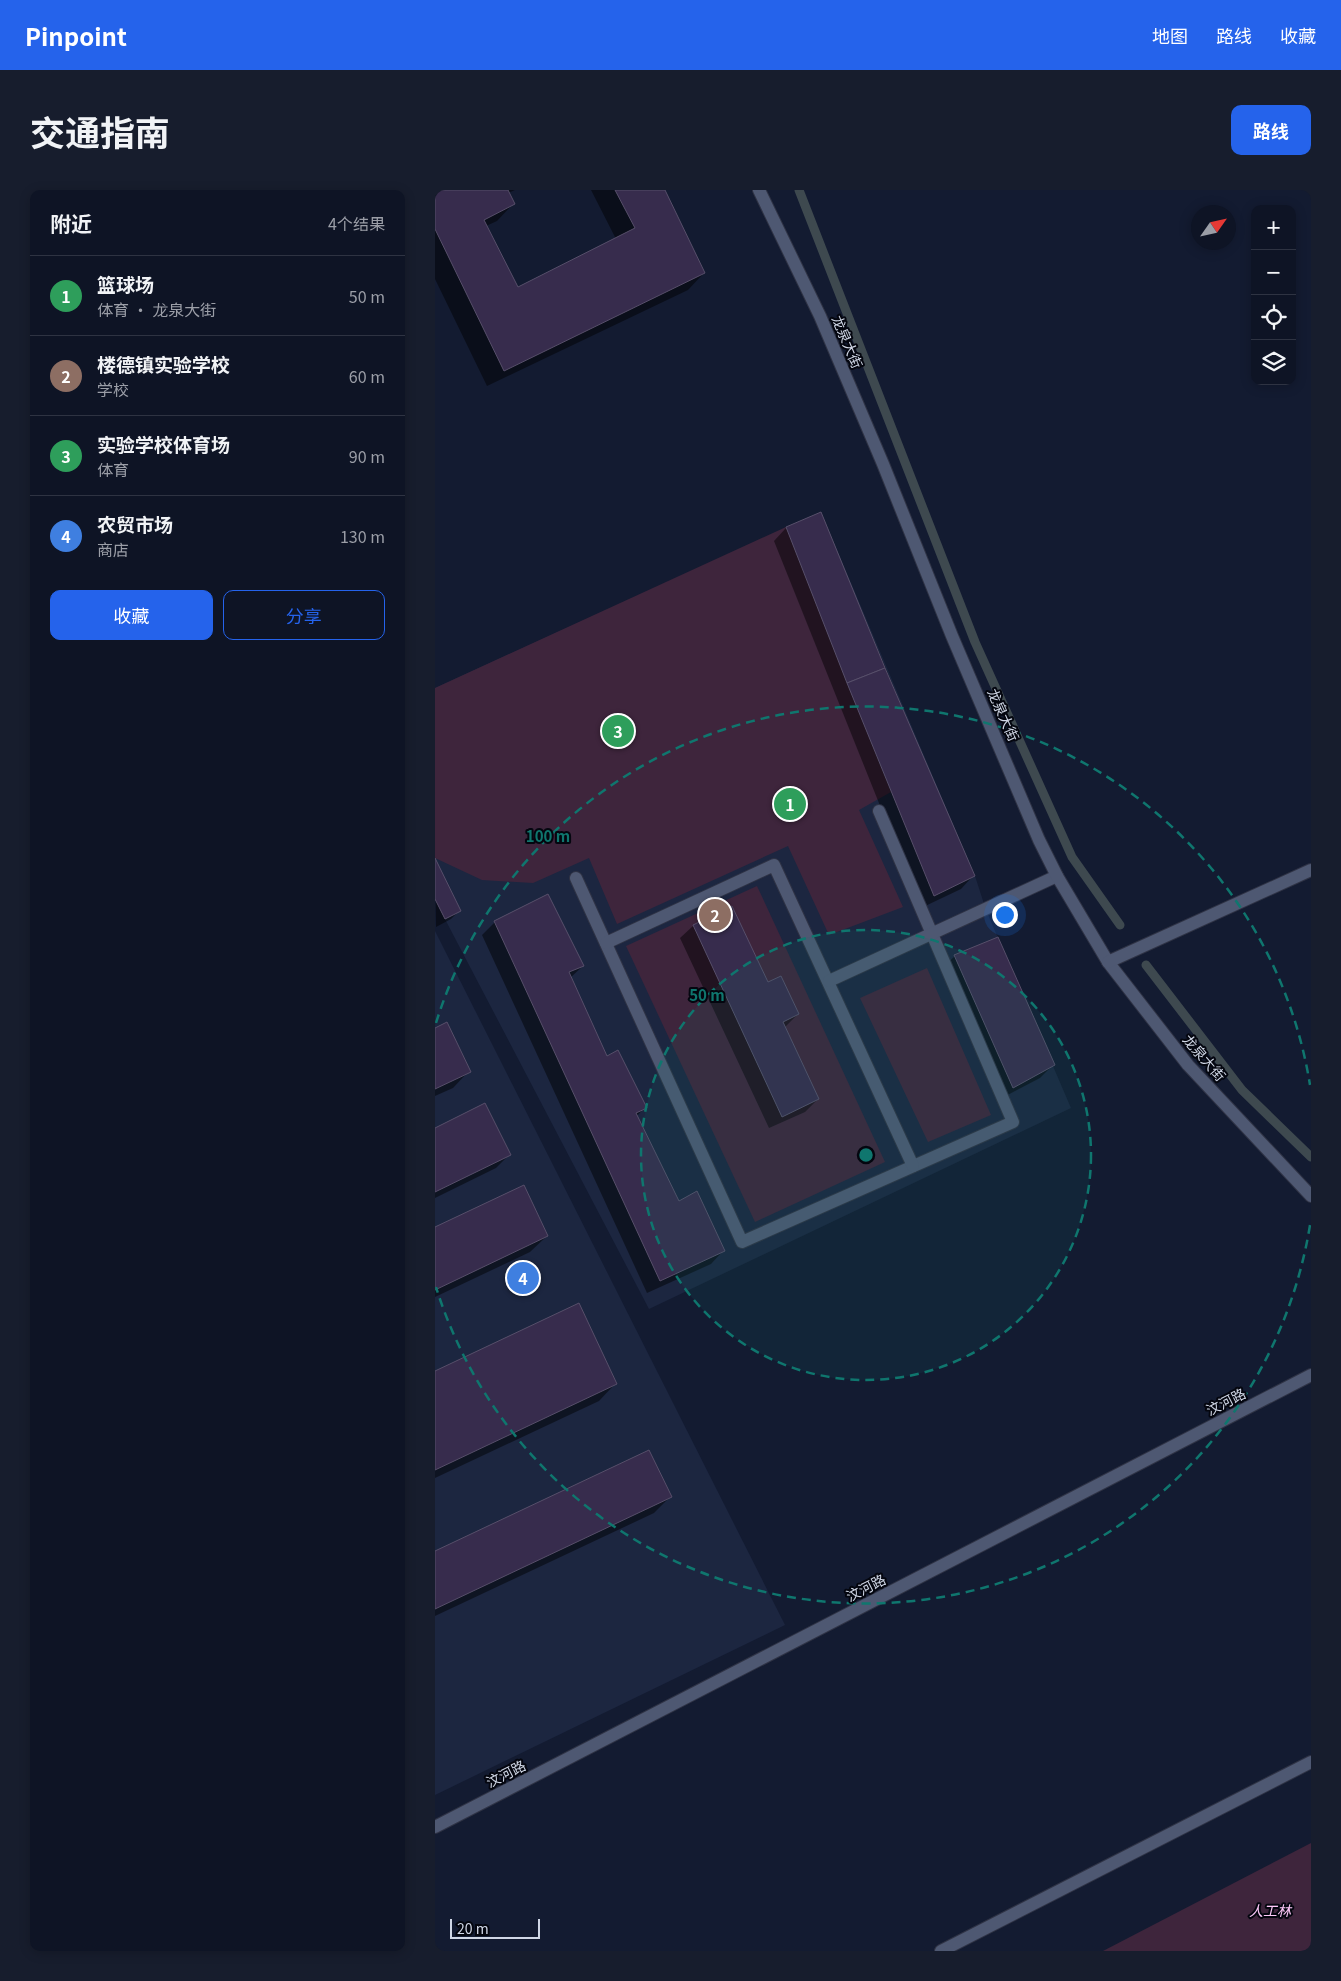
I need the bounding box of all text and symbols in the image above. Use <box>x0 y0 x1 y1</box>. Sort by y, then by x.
text: Pinpoint <box>25 18 127 53</box>
text: 地图 <box>1152 22 1188 48</box>
text: 路线 <box>1216 22 1252 48</box>
text: 收藏 <box>1280 22 1316 48</box>
text: 交通指南 <box>30 105 170 156</box>
button: 路线 <box>1231 105 1311 155</box>
north arrow <box>1191 205 1236 250</box>
map controls <box>1251 205 1296 385</box>
button: + <box>1251 205 1296 250</box>
text: 附近 <box>50 208 92 238</box>
text: 4个结果 <box>328 211 385 235</box>
button: − <box>1251 250 1296 295</box>
text: 篮球场 <box>97 270 154 297</box>
text: 1 <box>61 284 71 308</box>
text: 50 m <box>349 284 385 308</box>
button: locate <box>1251 295 1296 340</box>
text: 体育 · 龙泉大街 <box>97 297 216 321</box>
street label: 龙泉大街 <box>828 312 868 371</box>
button: layers <box>1251 340 1296 385</box>
text: 楼德镇实验学校 <box>97 350 230 377</box>
text: 2 <box>61 364 71 388</box>
text: 60 m <box>349 364 385 388</box>
text: 学校 <box>97 377 129 401</box>
text: 实验学校体育场 <box>97 430 230 457</box>
text: 3 <box>61 444 71 468</box>
text: 90 m <box>349 444 385 468</box>
text: 体育 <box>97 457 129 481</box>
text: 农贸市场 <box>97 510 173 537</box>
text: 4 <box>61 524 71 548</box>
text: 130 m <box>340 524 385 548</box>
text: 商店 <box>97 537 129 561</box>
button: 收藏 <box>50 590 213 640</box>
button: 分享 <box>223 590 385 640</box>
street label: 龙泉大街 <box>983 685 1024 744</box>
pin: 3 <box>602 712 634 750</box>
pin: 1 <box>774 785 806 823</box>
text: 100 m <box>526 825 570 846</box>
pin: 2 <box>699 896 731 934</box>
your location <box>992 902 1018 928</box>
text: 50 m <box>689 984 725 1005</box>
street label: 龙泉大街 <box>1179 1030 1231 1085</box>
centre of rings <box>857 1146 875 1164</box>
pin: 4 <box>507 1259 539 1297</box>
street label: 汶河路 <box>1202 1383 1249 1420</box>
street label: 汶河路 <box>842 1569 889 1606</box>
street label: 汶河路 <box>482 1755 529 1792</box>
park label: 人工林 <box>1249 1900 1293 1920</box>
scale bar <box>450 1916 540 1939</box>
text: 20 m <box>457 1918 489 1938</box>

